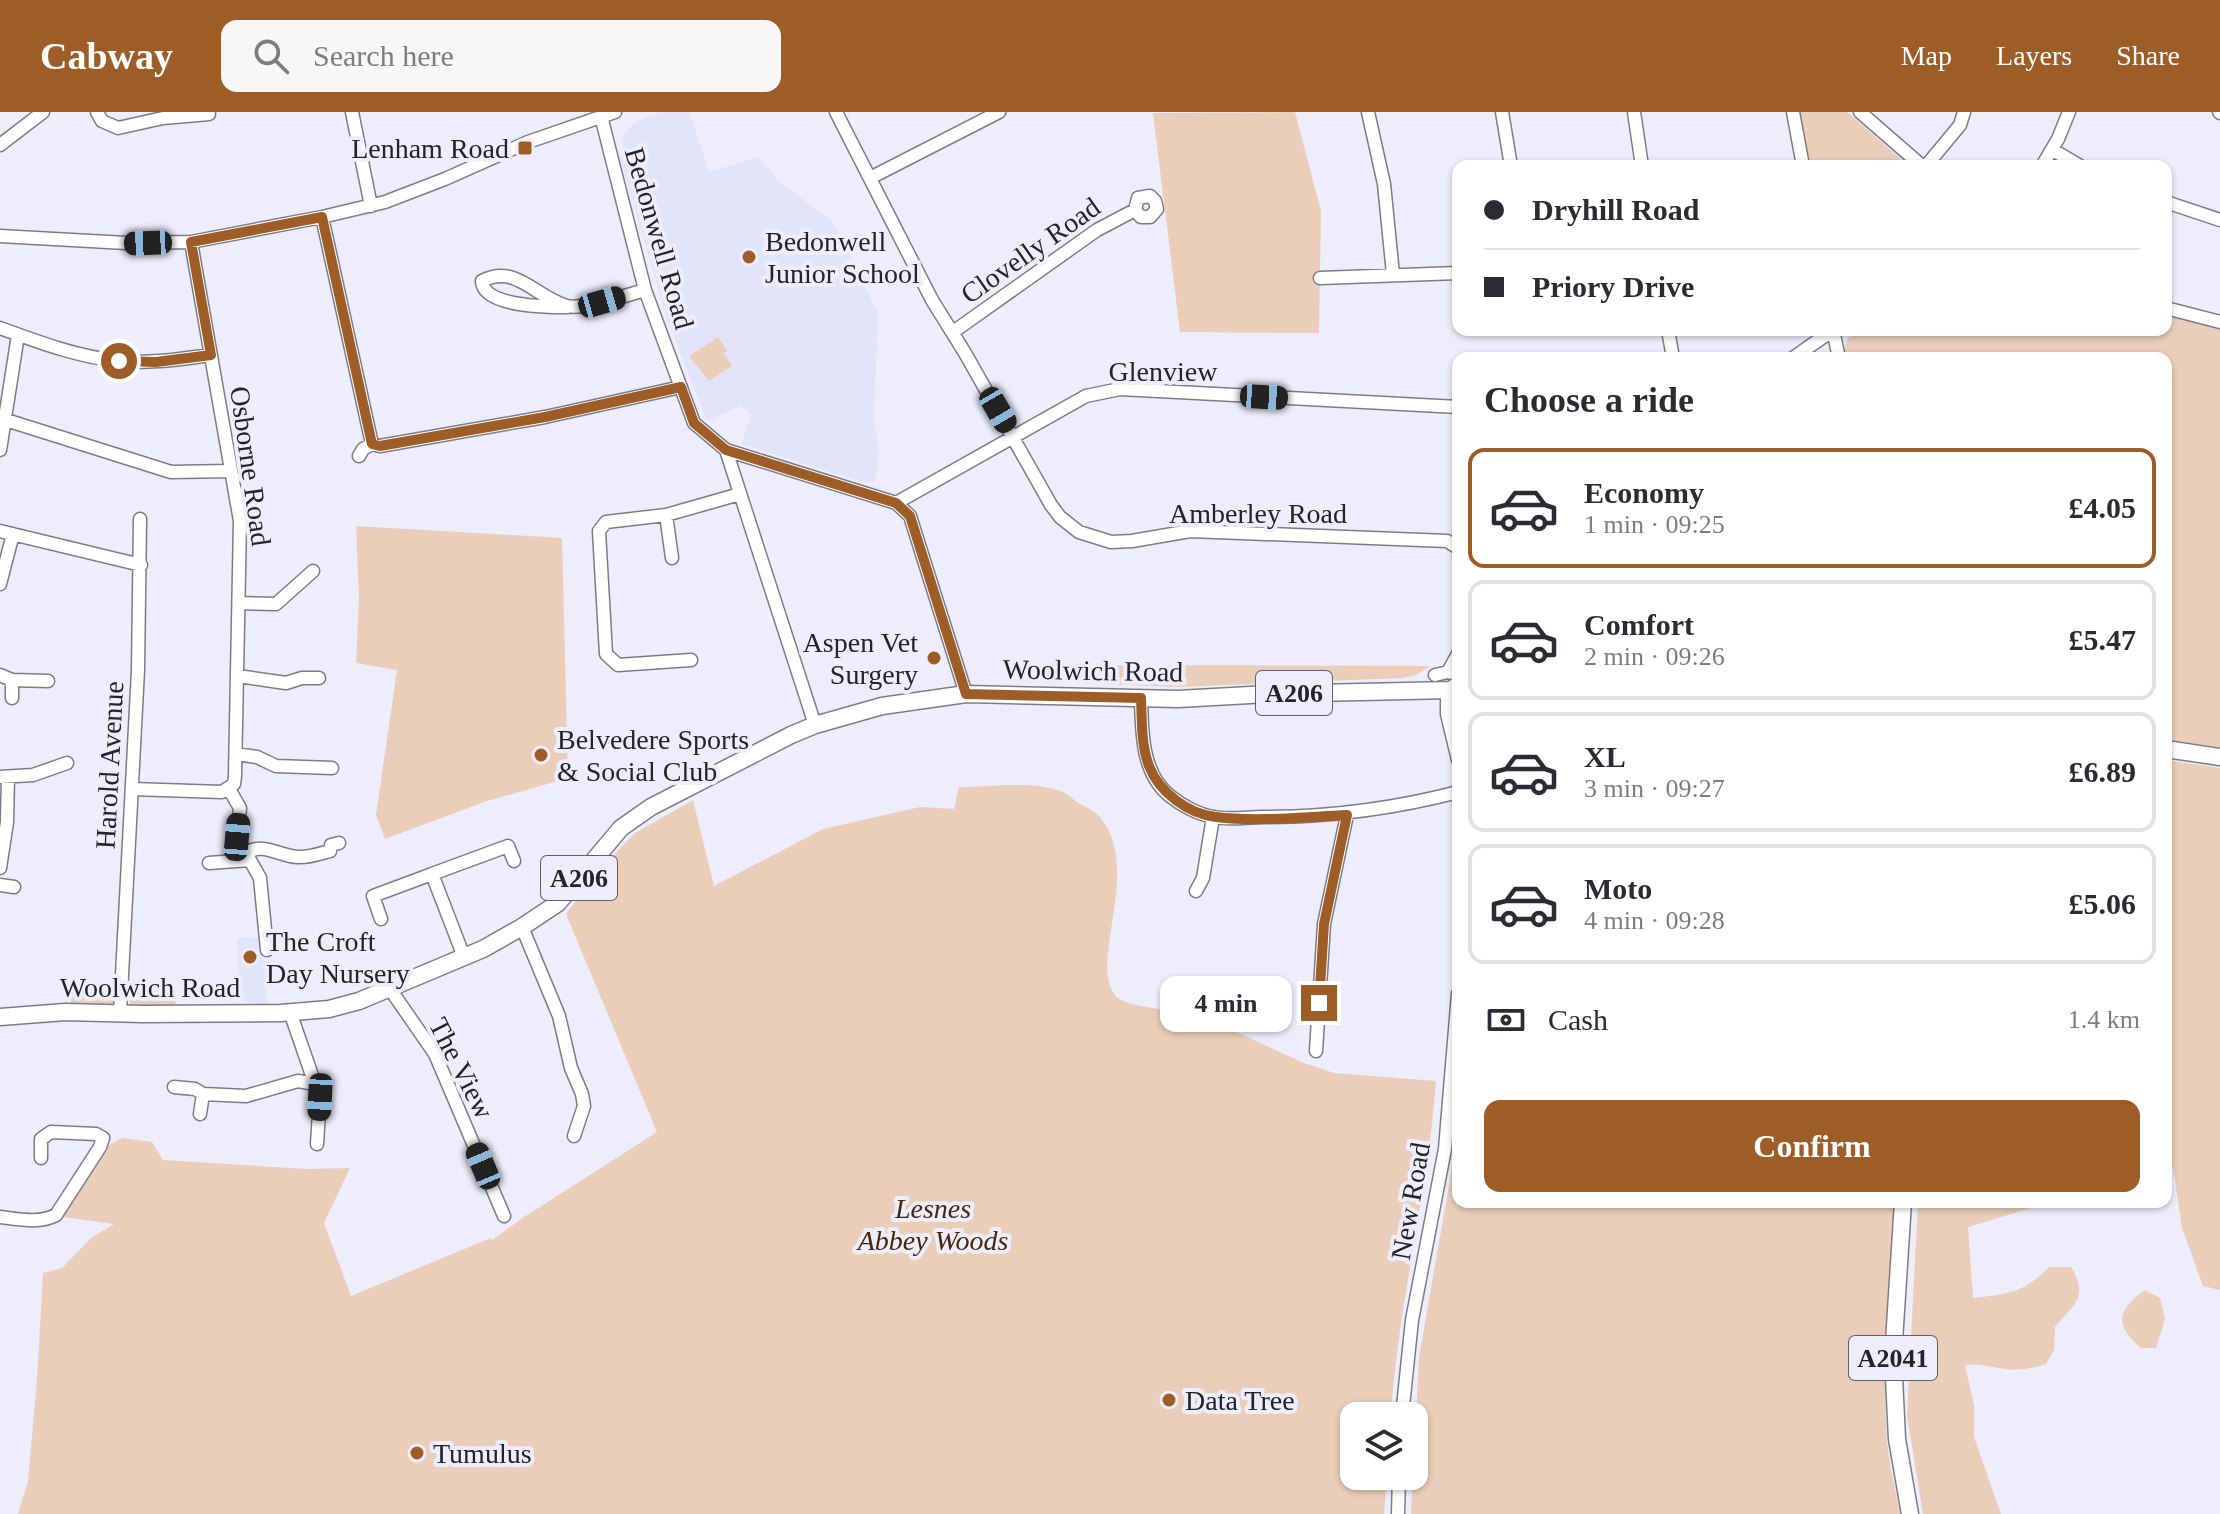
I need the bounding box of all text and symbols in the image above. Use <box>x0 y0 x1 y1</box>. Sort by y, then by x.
search box <box>221 20 781 92</box>
icon: search <box>249 34 293 78</box>
text: Cabway <box>40 35 173 77</box>
text: Search here <box>313 39 454 72</box>
text: Map <box>1901 40 1952 71</box>
text: Layers <box>1996 40 2072 71</box>
text: Share <box>2116 40 2180 71</box>
place label: Lenham Road <box>351 133 509 164</box>
marker: Lenham Road <box>516 139 534 157</box>
street label: Bedonwell Road <box>619 144 700 332</box>
street label: Clovelly Road <box>955 191 1106 310</box>
text: Dryhill Road <box>1532 193 1700 226</box>
place label: Bedonwell Junior School <box>765 226 920 289</box>
car <box>124 230 172 256</box>
marker: Bedonwell Junior School <box>740 248 758 266</box>
text: Priory Drive <box>1532 270 1694 303</box>
car <box>576 284 628 320</box>
route start <box>101 343 137 379</box>
street label: Glenview <box>1109 356 1218 387</box>
text: Choose a ride <box>1484 380 1694 420</box>
car <box>976 383 1020 437</box>
street label: Osborne Road <box>224 384 277 548</box>
car <box>1239 384 1289 410</box>
icon: car <box>1488 472 1560 544</box>
text: Economy <box>1584 476 1704 509</box>
text: £4.05 <box>2069 491 2136 524</box>
street label: Amberley Road <box>1169 498 1347 529</box>
text: 1 min · 09:25 <box>1584 510 1725 539</box>
icon: car <box>1488 604 1560 676</box>
text: Comfort <box>1584 608 1694 641</box>
text: £5.47 <box>2069 623 2136 656</box>
place label: Aspen Vet Surgery <box>803 627 918 690</box>
text: 2 min · 09:26 <box>1584 642 1725 671</box>
marker: Aspen Vet Surgery <box>925 649 943 667</box>
street label: Woolwich Road <box>1002 653 1183 688</box>
road number: A206 <box>1256 671 1332 715</box>
street label: Harold Avenue <box>90 680 129 850</box>
place label: Belvedere Sports & Social Club <box>557 724 749 787</box>
icon: car <box>1488 736 1560 808</box>
text: XL <box>1584 740 1626 773</box>
marker: Belvedere Sports & Social Club <box>532 746 550 764</box>
text: £6.89 <box>2069 755 2136 788</box>
text: 3 min · 09:27 <box>1584 774 1725 803</box>
car <box>223 812 251 862</box>
road number: A206 <box>541 856 617 900</box>
icon: car <box>1488 868 1560 940</box>
text: Moto <box>1584 872 1652 905</box>
text: £5.06 <box>2069 887 2136 920</box>
text: 4 min · 09:28 <box>1584 906 1725 935</box>
place label: The Croft Day Nursery <box>266 926 410 989</box>
marker: The Croft Day Nursery <box>241 948 259 966</box>
street label: Woolwich Road <box>60 972 240 1003</box>
callout: 4 min <box>1159 975 1291 1031</box>
route end <box>1301 985 1337 1021</box>
text: 4 min <box>1195 989 1257 1018</box>
icon: cash <box>1484 998 1528 1042</box>
text: Cash <box>1548 1003 1608 1036</box>
text: 1.4 km <box>2068 1005 2140 1034</box>
street label: The View <box>423 1013 500 1125</box>
car <box>307 1072 333 1122</box>
button: Confirm <box>1484 1100 2140 1192</box>
car <box>463 1139 503 1193</box>
street label: New Road <box>1385 1140 1436 1262</box>
park label: Lesnes Abbey Woods <box>856 1193 1008 1256</box>
road number: A2041 <box>1849 1336 1937 1380</box>
place label: Data Tree <box>1185 1385 1295 1416</box>
marker: Data Tree <box>1160 1391 1178 1409</box>
map controls <box>1340 1402 1428 1490</box>
button: layers <box>1340 1402 1428 1490</box>
place label: Tumulus <box>433 1438 532 1469</box>
marker: Tumulus <box>408 1444 426 1462</box>

